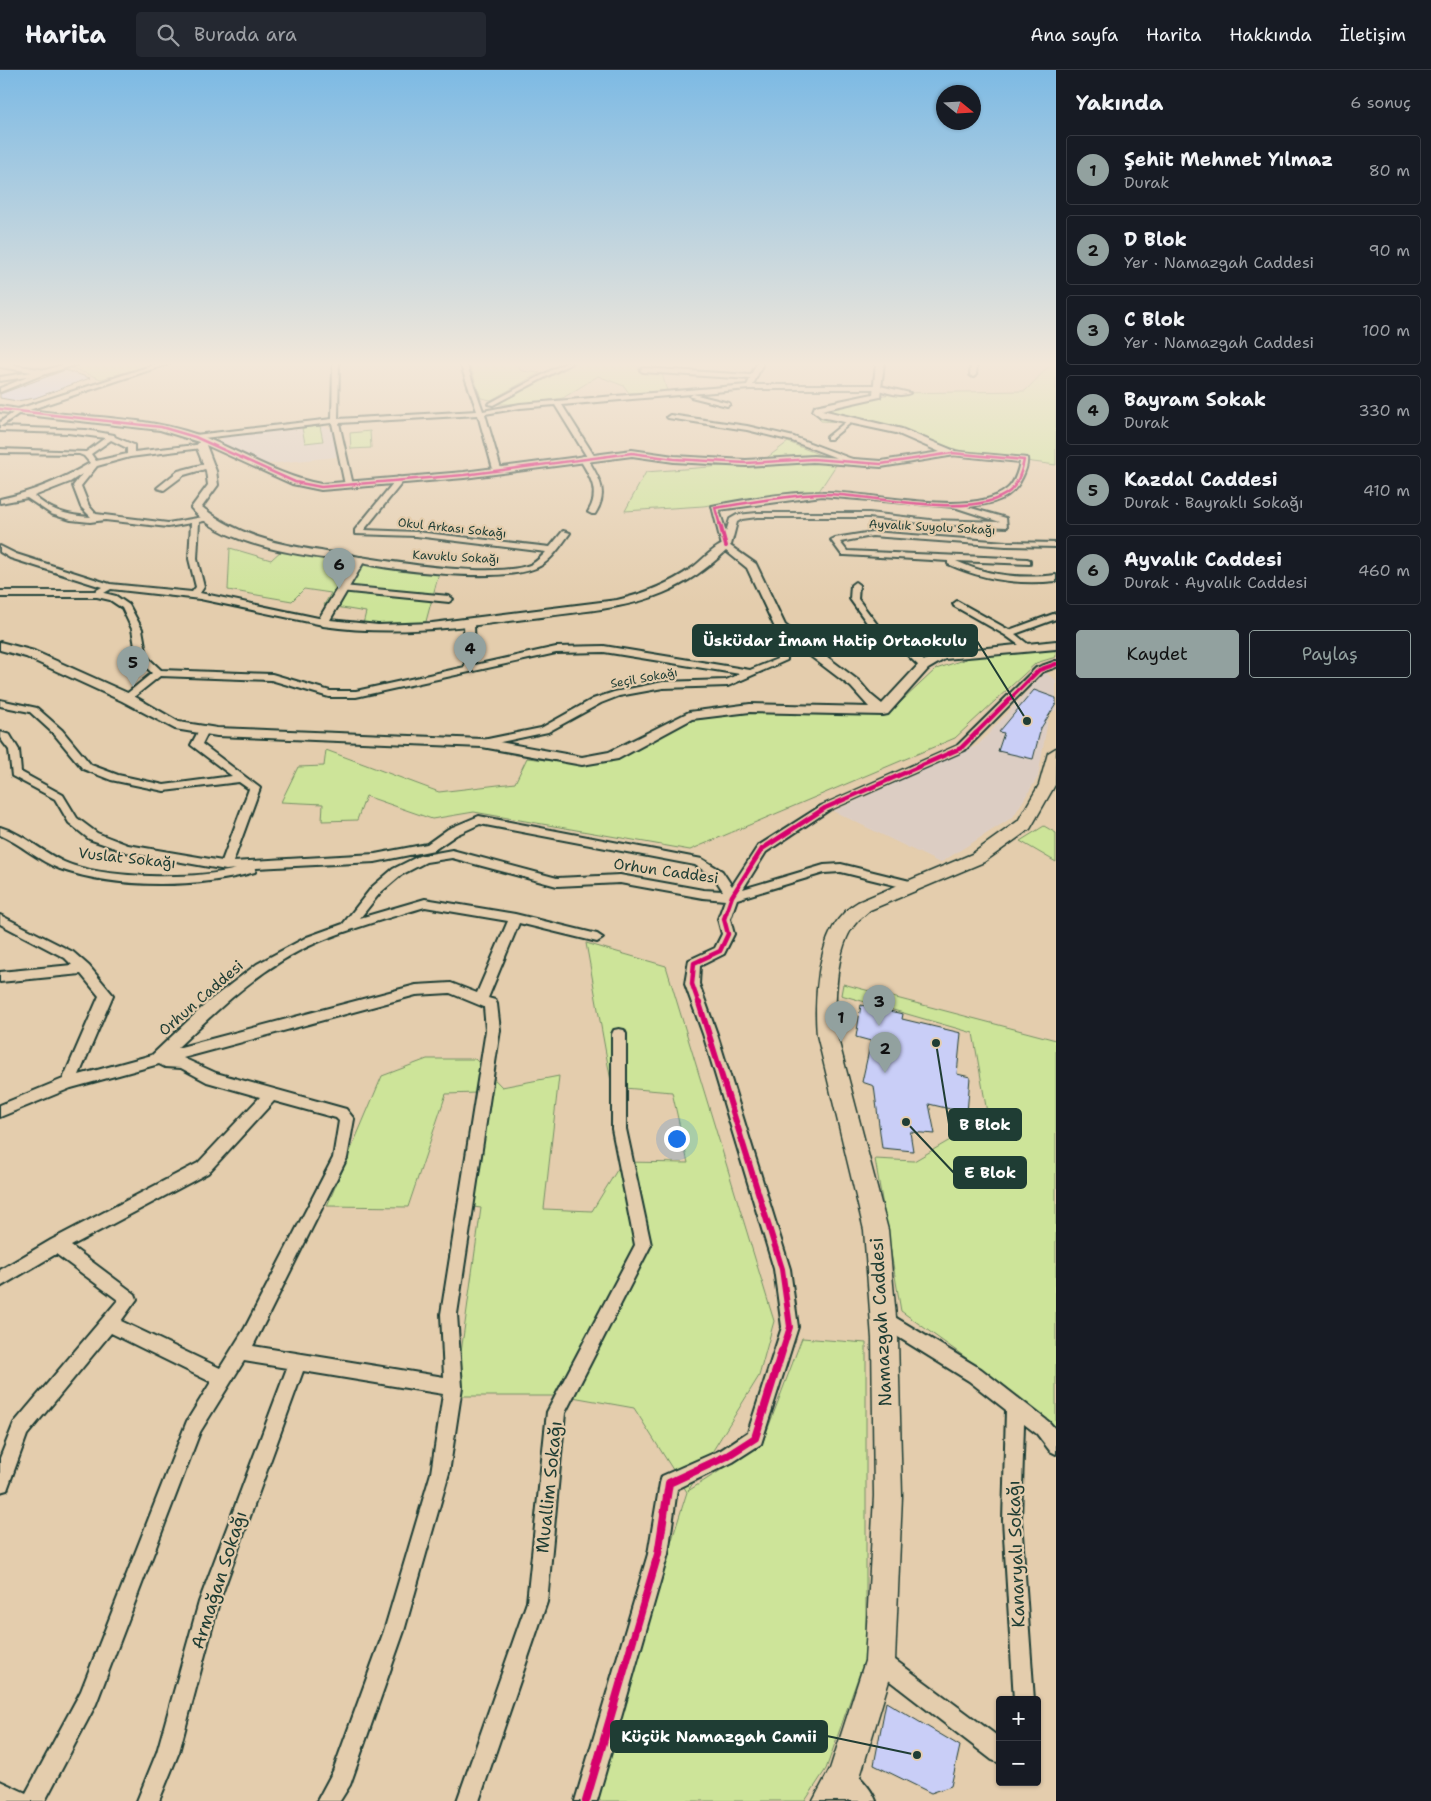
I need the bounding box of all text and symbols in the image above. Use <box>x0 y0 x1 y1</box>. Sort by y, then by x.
search box <box>136 12 486 57</box>
text: Harita <box>25 19 106 51</box>
icon: search <box>154 21 182 49</box>
text: Burada ara <box>194 22 297 47</box>
text: Ana sayfa <box>1030 23 1118 47</box>
text: Harita <box>1146 23 1201 47</box>
text: Hakkında <box>1229 23 1312 47</box>
text: İletişim <box>1340 23 1406 47</box>
north arrow <box>936 85 981 130</box>
text: Yakında <box>1076 89 1163 117</box>
text: 6 sonuç <box>1350 92 1411 113</box>
text: Şehit Mehmet Yılmaz <box>1124 147 1333 172</box>
text: 1 <box>1089 160 1097 181</box>
text: 80 m <box>1369 160 1410 181</box>
text: Durak <box>1124 172 1169 193</box>
text: D Blok <box>1124 227 1187 252</box>
text: 2 <box>1087 240 1099 261</box>
text: 90 m <box>1369 240 1410 261</box>
text: Yer · Namazgah Caddesi <box>1124 252 1314 273</box>
text: C Blok <box>1124 307 1185 332</box>
text: 3 <box>1087 320 1099 341</box>
text: 100 m <box>1362 320 1410 341</box>
text: Yer · Namazgah Caddesi <box>1124 332 1314 353</box>
text: Bayram Sokak <box>1124 387 1266 412</box>
text: 4 <box>1087 400 1099 421</box>
text: 330 m <box>1358 400 1410 421</box>
text: Durak <box>1124 412 1169 433</box>
text: Kazdal Caddesi <box>1124 467 1277 492</box>
text: 5 <box>1088 480 1098 501</box>
text: 410 m <box>1363 480 1410 501</box>
text: Durak · Bayraklı Sokağı <box>1124 492 1304 513</box>
street label: Okul Arkası Sokağı <box>397 514 507 542</box>
street label: Ayvalık Suyolu Sokağı <box>868 516 996 538</box>
street label: Kavuklu Sokağı <box>412 547 500 567</box>
text: Ayvalık Caddesi <box>1124 547 1282 572</box>
pin: 6 <box>323 548 355 589</box>
text: 6 <box>1087 560 1099 581</box>
text: 460 m <box>1358 560 1410 581</box>
text: Durak · Ayvalık Caddesi <box>1124 572 1308 593</box>
callout: Üsküdar İmam Hatip Ortaokulu <box>693 625 977 656</box>
text: Üsküdar İmam Hatip Ortaokulu <box>703 630 967 651</box>
button: Kaydet <box>1076 630 1239 678</box>
button: Paylaş <box>1249 630 1411 678</box>
pin: 4 <box>454 632 486 673</box>
pin: 5 <box>117 646 149 687</box>
street label: Seçil Sokağı <box>609 664 679 692</box>
street label: Vuslat Sokağı <box>77 843 177 873</box>
street label: Orhun Caddesi <box>612 854 720 888</box>
street label: Orhun Caddesi <box>154 956 248 1040</box>
pin: 3 <box>863 985 895 1026</box>
pin: 1 <box>825 1001 857 1042</box>
pin: 2 <box>869 1032 901 1073</box>
callout: B Blok <box>949 1109 1021 1140</box>
text: B Blok <box>959 1114 1011 1135</box>
your location <box>664 1126 690 1152</box>
callout: E Blok <box>954 1157 1026 1188</box>
text: E Blok <box>964 1162 1016 1183</box>
street label: Namazgah Caddesi <box>865 1237 897 1407</box>
street label: Muallim Sokağı <box>530 1420 568 1554</box>
street label: Kanaryalı Sokağı <box>1001 1480 1031 1628</box>
street label: Armağan Sokağı <box>185 1508 253 1652</box>
map controls <box>996 1696 1041 1786</box>
button: + <box>996 1696 1041 1741</box>
callout: Küçük Namazgah Camii <box>611 1721 827 1752</box>
text: Küçük Namazgah Camii <box>621 1726 817 1747</box>
button: − <box>996 1741 1041 1786</box>

